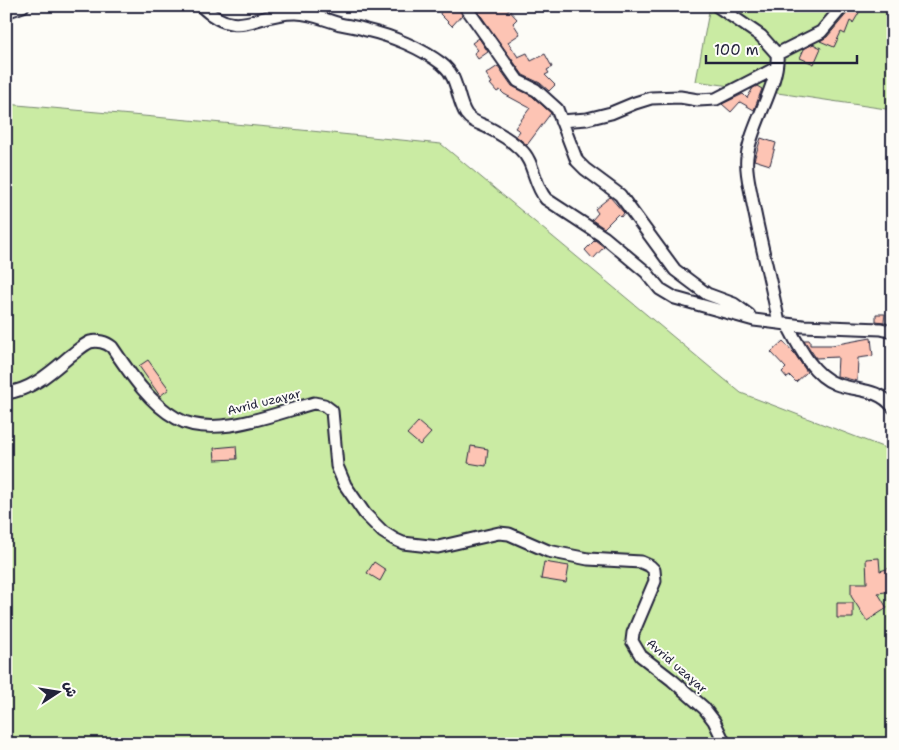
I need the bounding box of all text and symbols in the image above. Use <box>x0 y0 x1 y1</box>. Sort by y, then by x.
scale bar <box>706 32 858 64</box>
text: 100 m <box>714 40 759 60</box>
street label: Avrid uzaɣaṛ <box>226 385 303 419</box>
street label: Avrid uzaɣaṛ <box>643 635 711 697</box>
north arrow <box>32 668 82 718</box>
text: ش <box>60 680 81 699</box>

